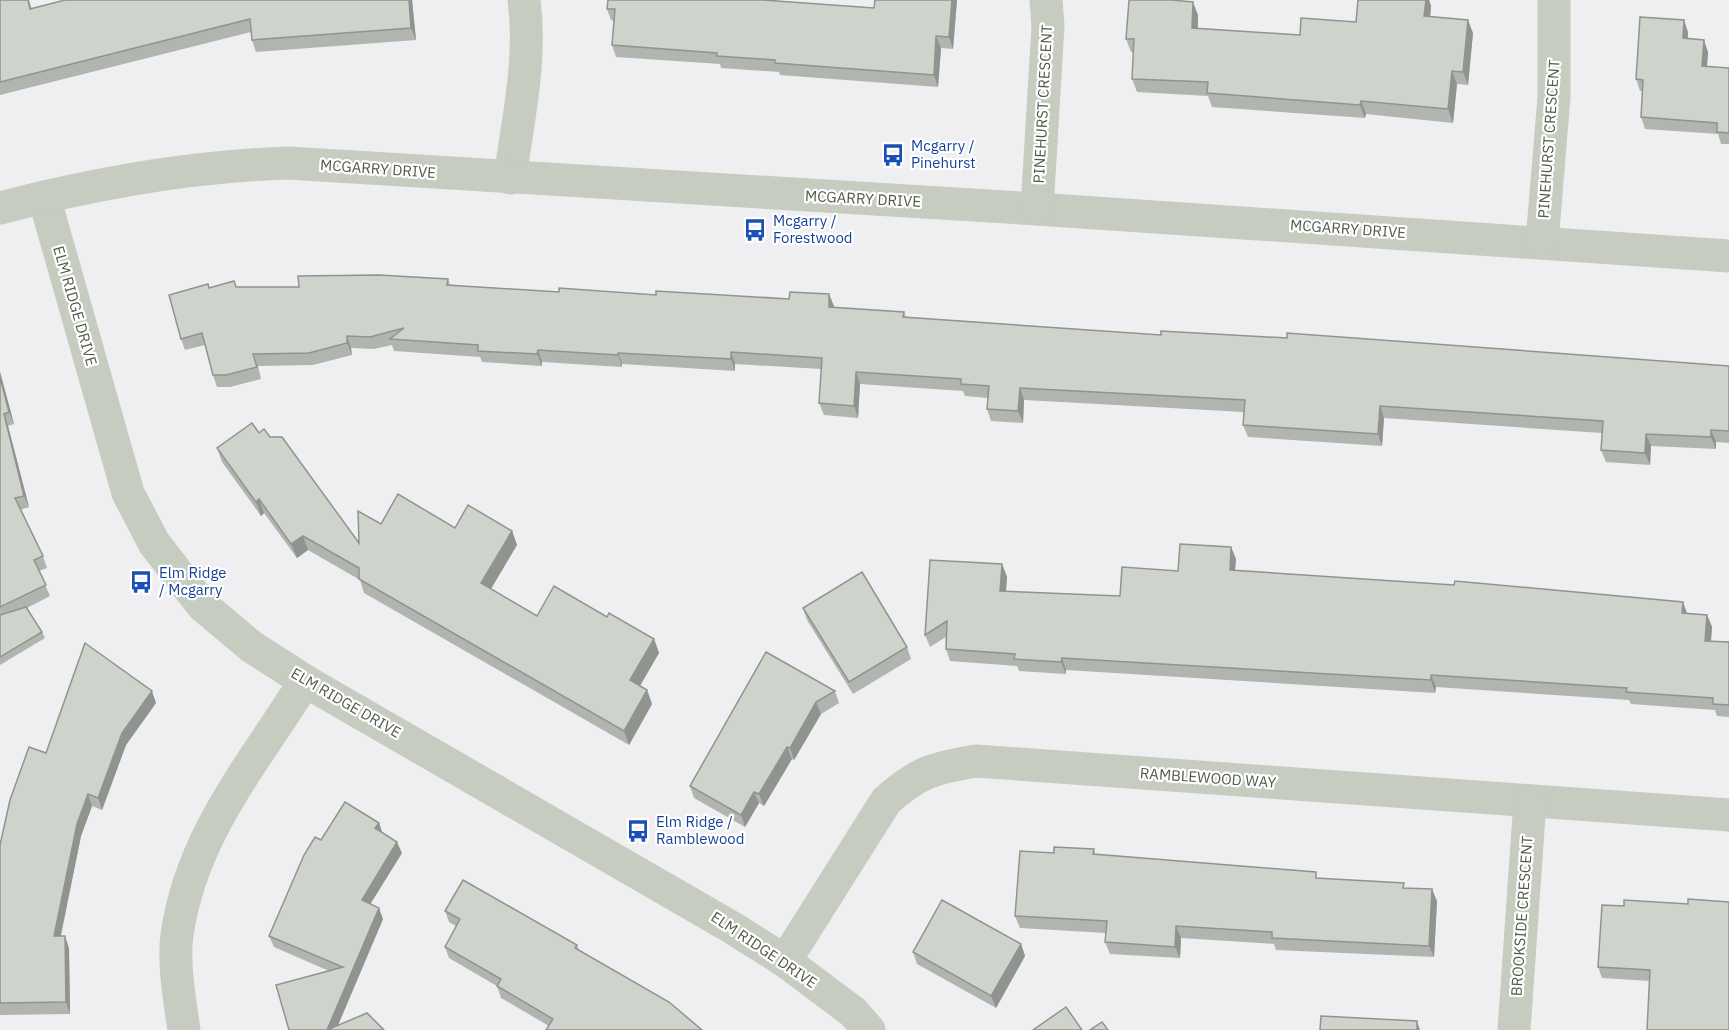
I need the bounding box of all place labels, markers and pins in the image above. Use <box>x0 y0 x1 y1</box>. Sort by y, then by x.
place label: Mcgarry / Pinehurst <box>911 136 976 172</box>
bus stop icon: Mcgarry / Pinehurst <box>880 142 906 168</box>
place label: Mcgarry / Forestwood <box>773 211 853 247</box>
bus stop icon: Mcgarry / Forestwood <box>742 217 768 243</box>
place label: Elm Ridge / Mcgarry <box>159 563 227 599</box>
bus stop icon: Elm Ridge / Mcgarry <box>128 569 154 595</box>
place label: Elm Ridge / Ramblewood <box>656 812 744 848</box>
bus stop icon: Elm Ridge / Ramblewood <box>625 818 651 844</box>

